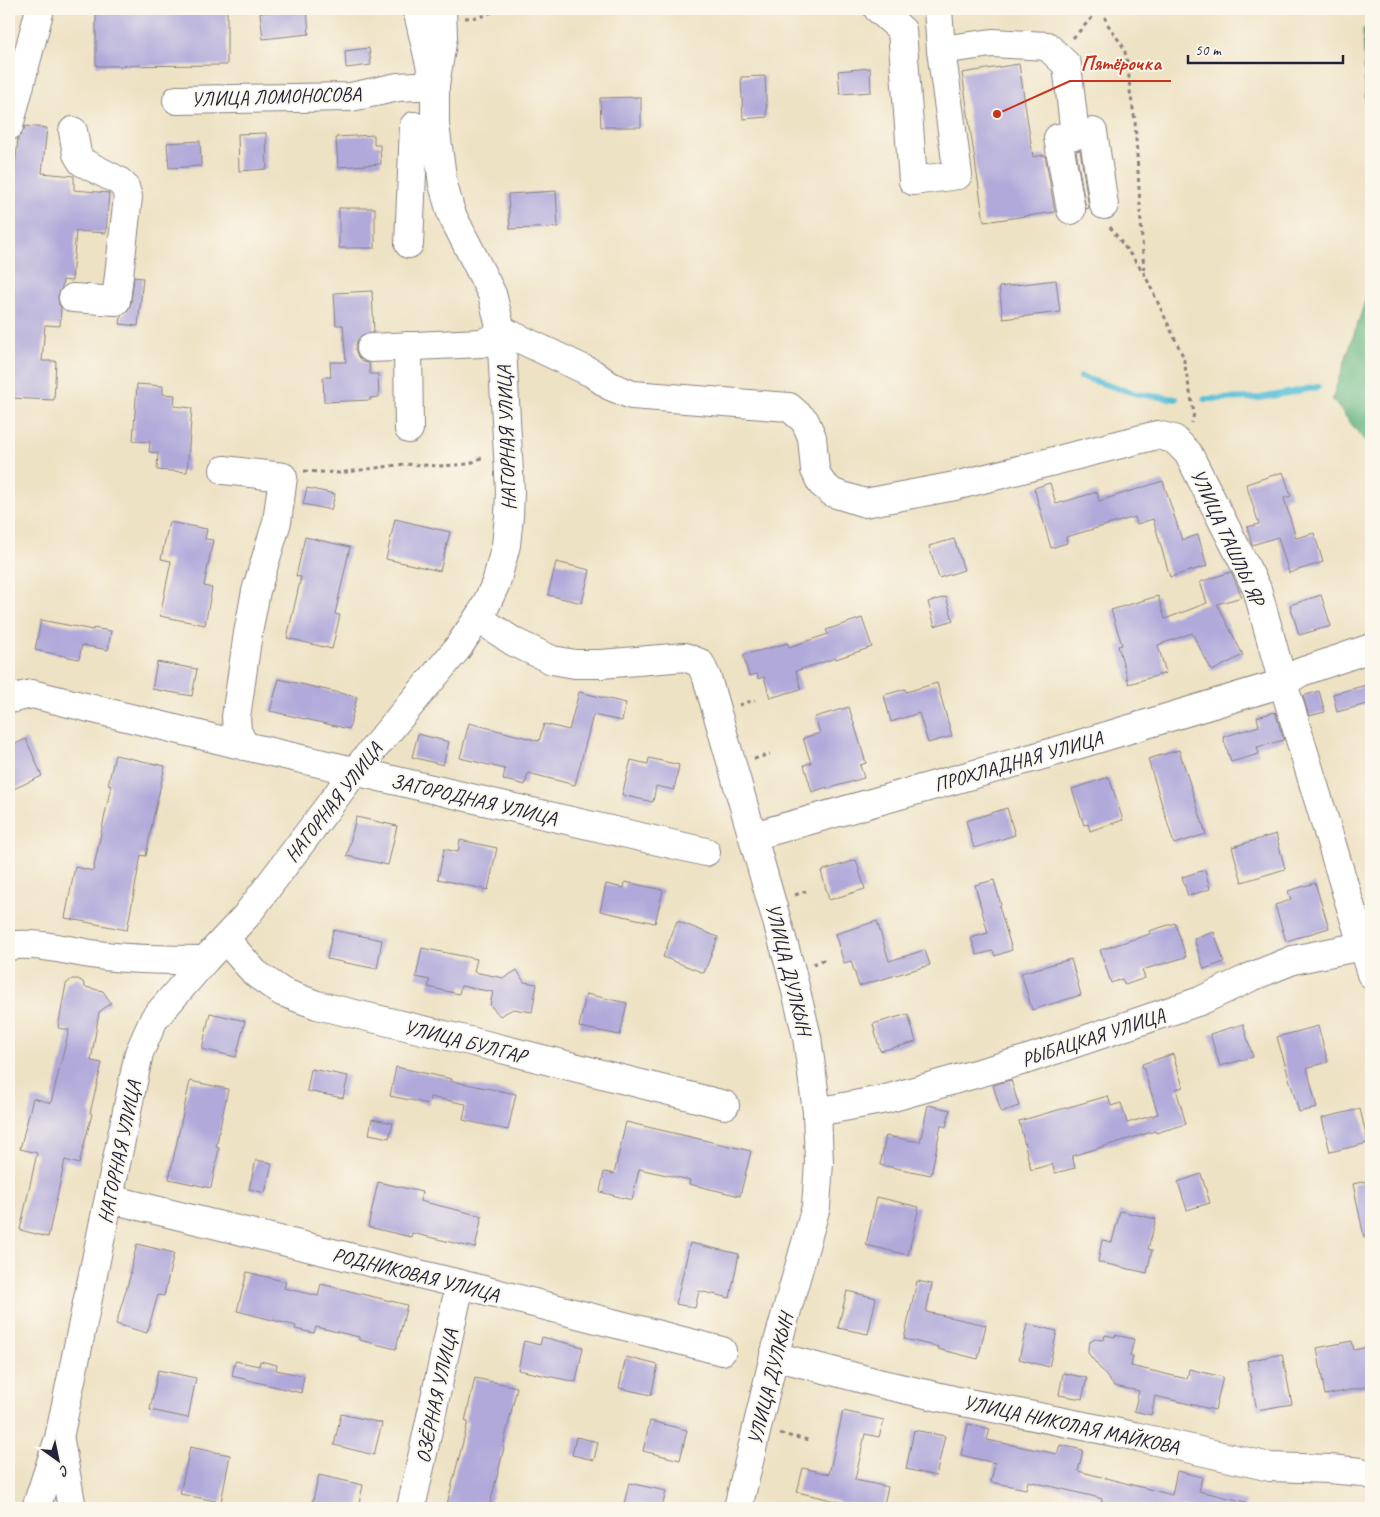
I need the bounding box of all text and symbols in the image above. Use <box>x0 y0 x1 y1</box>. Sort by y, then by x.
scale bar <box>1188 32 1342 64</box>
text: 50 m <box>1195 41 1222 60</box>
callout: Пятёрочка <box>1070 45 1171 81</box>
text: Пятёрочка <box>1081 50 1163 76</box>
street label: УЛИЦА ЛОМОНОСОВА <box>191 81 362 112</box>
street label: НАГОРНАЯ УЛИЦА <box>491 364 522 511</box>
street label: УЛИЦА ТАШЛЫ ЯР <box>1185 465 1271 612</box>
street label: ПРОХЛАДНАЯ УЛИЦА <box>931 725 1106 797</box>
street label: НАГОРНАЯ УЛИЦА <box>279 737 388 867</box>
street label: ЗАГОРОДНАЯ УЛИЦА <box>389 768 560 831</box>
street label: УЛИЦА ДУЛКЫН <box>760 901 818 1041</box>
street label: РЫБАЦКАЯ УЛИЦА <box>1018 1002 1169 1072</box>
street label: УЛИЦА БУЛГАР <box>401 1014 531 1069</box>
street label: НАГОРНАЯ УЛИЦА <box>92 1078 147 1225</box>
street label: РОДНИКОВАЯ УЛИЦА <box>330 1242 503 1307</box>
street label: УЛИЦА ДУЛКЫН <box>742 1307 800 1447</box>
street label: ОЗЁРНАЯ УЛИЦА <box>410 1326 463 1465</box>
street label: УЛИЦА НИКОЛАЯ МАЙКОВА <box>961 1389 1182 1460</box>
north arrow <box>32 1434 82 1484</box>
text: С <box>56 1461 72 1481</box>

